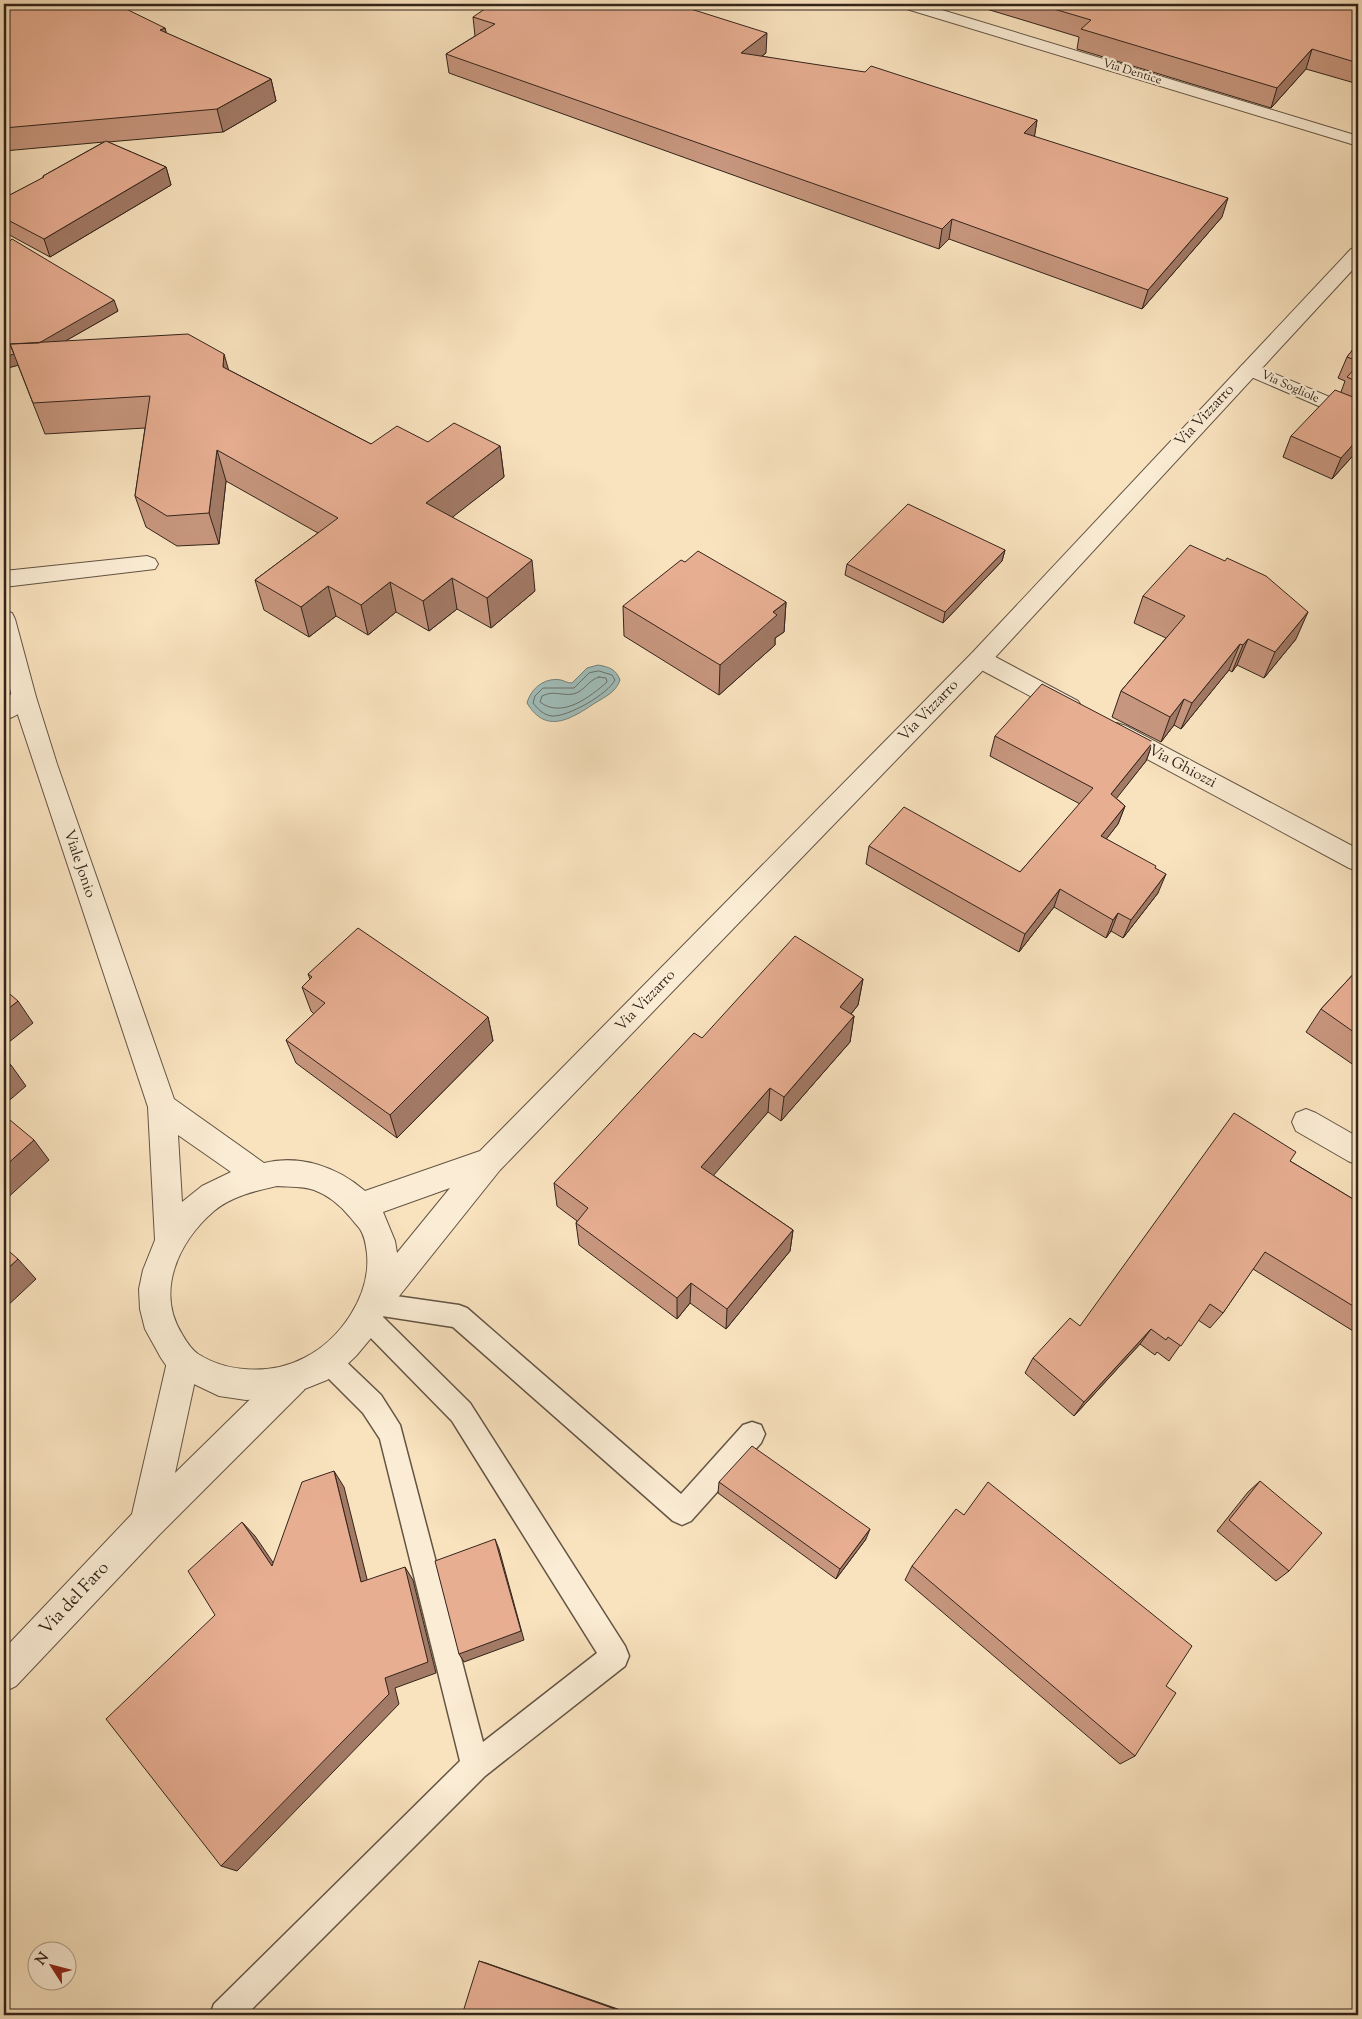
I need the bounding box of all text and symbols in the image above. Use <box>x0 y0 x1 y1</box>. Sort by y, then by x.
street label: Via Dentice <box>1100 54 1164 90</box>
street label: Via Sogliole <box>1258 366 1322 408</box>
street label: Via Vizzarro <box>1171 380 1239 452</box>
street label: Via Vizzarro <box>894 675 964 747</box>
street label: Via Ghiozzi <box>1144 740 1220 794</box>
street label: Viale Jonio <box>58 827 100 901</box>
street label: Via Vizzarro <box>611 965 681 1037</box>
street label: Via del Faro <box>34 1556 116 1642</box>
north arrow <box>28 1942 78 1992</box>
text: N <box>32 1949 54 1970</box>

